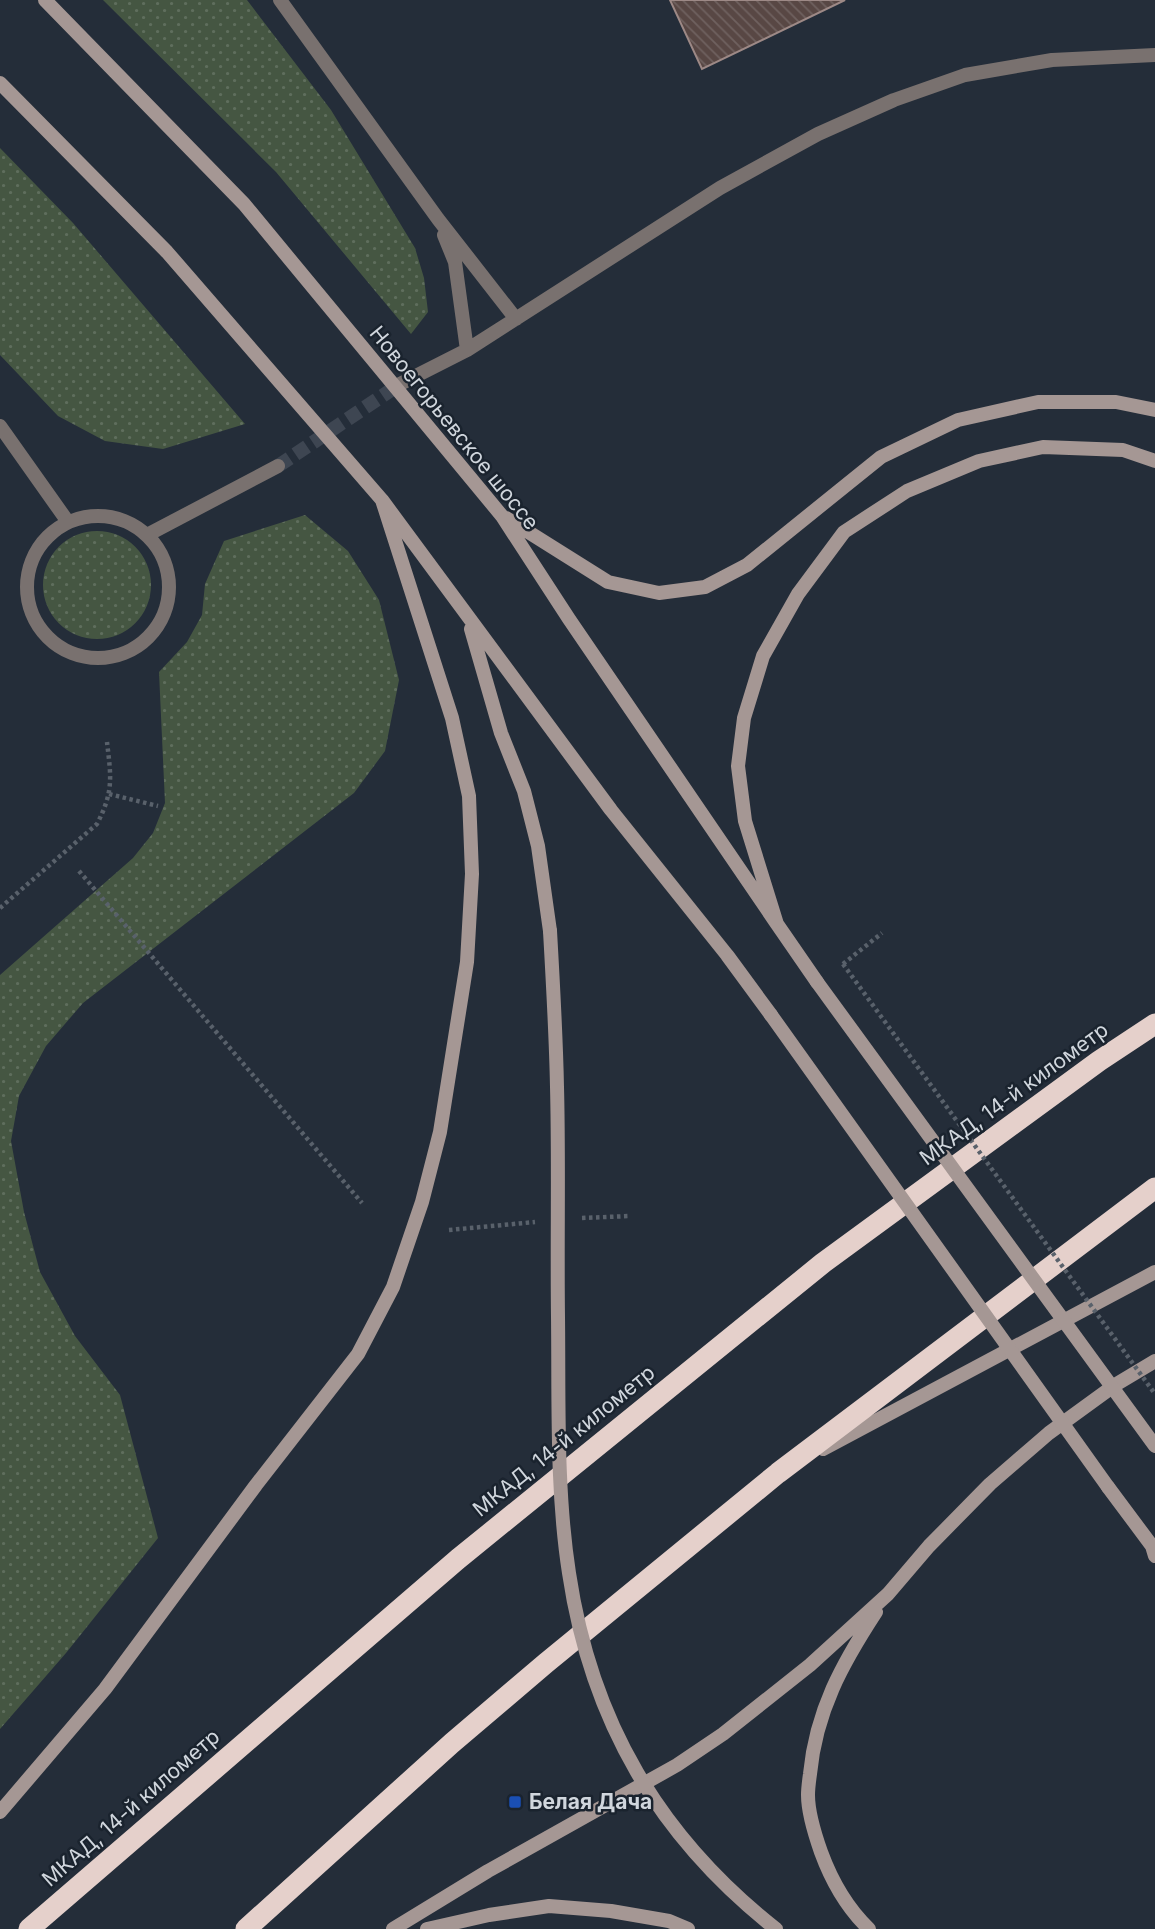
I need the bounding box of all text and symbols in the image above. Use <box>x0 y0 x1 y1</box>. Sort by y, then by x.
street label: Новоегорьевское шоссе <box>365 321 544 535</box>
street label: МКАД, 14-й километр <box>915 1017 1113 1170</box>
street label: МКАД, 14-й километр <box>468 1360 660 1522</box>
street label: МКАД, 14-й километр <box>37 1724 224 1891</box>
place label: Белая Дача <box>529 1789 652 1814</box>
marker: Белая Дача <box>507 1794 523 1810</box>

